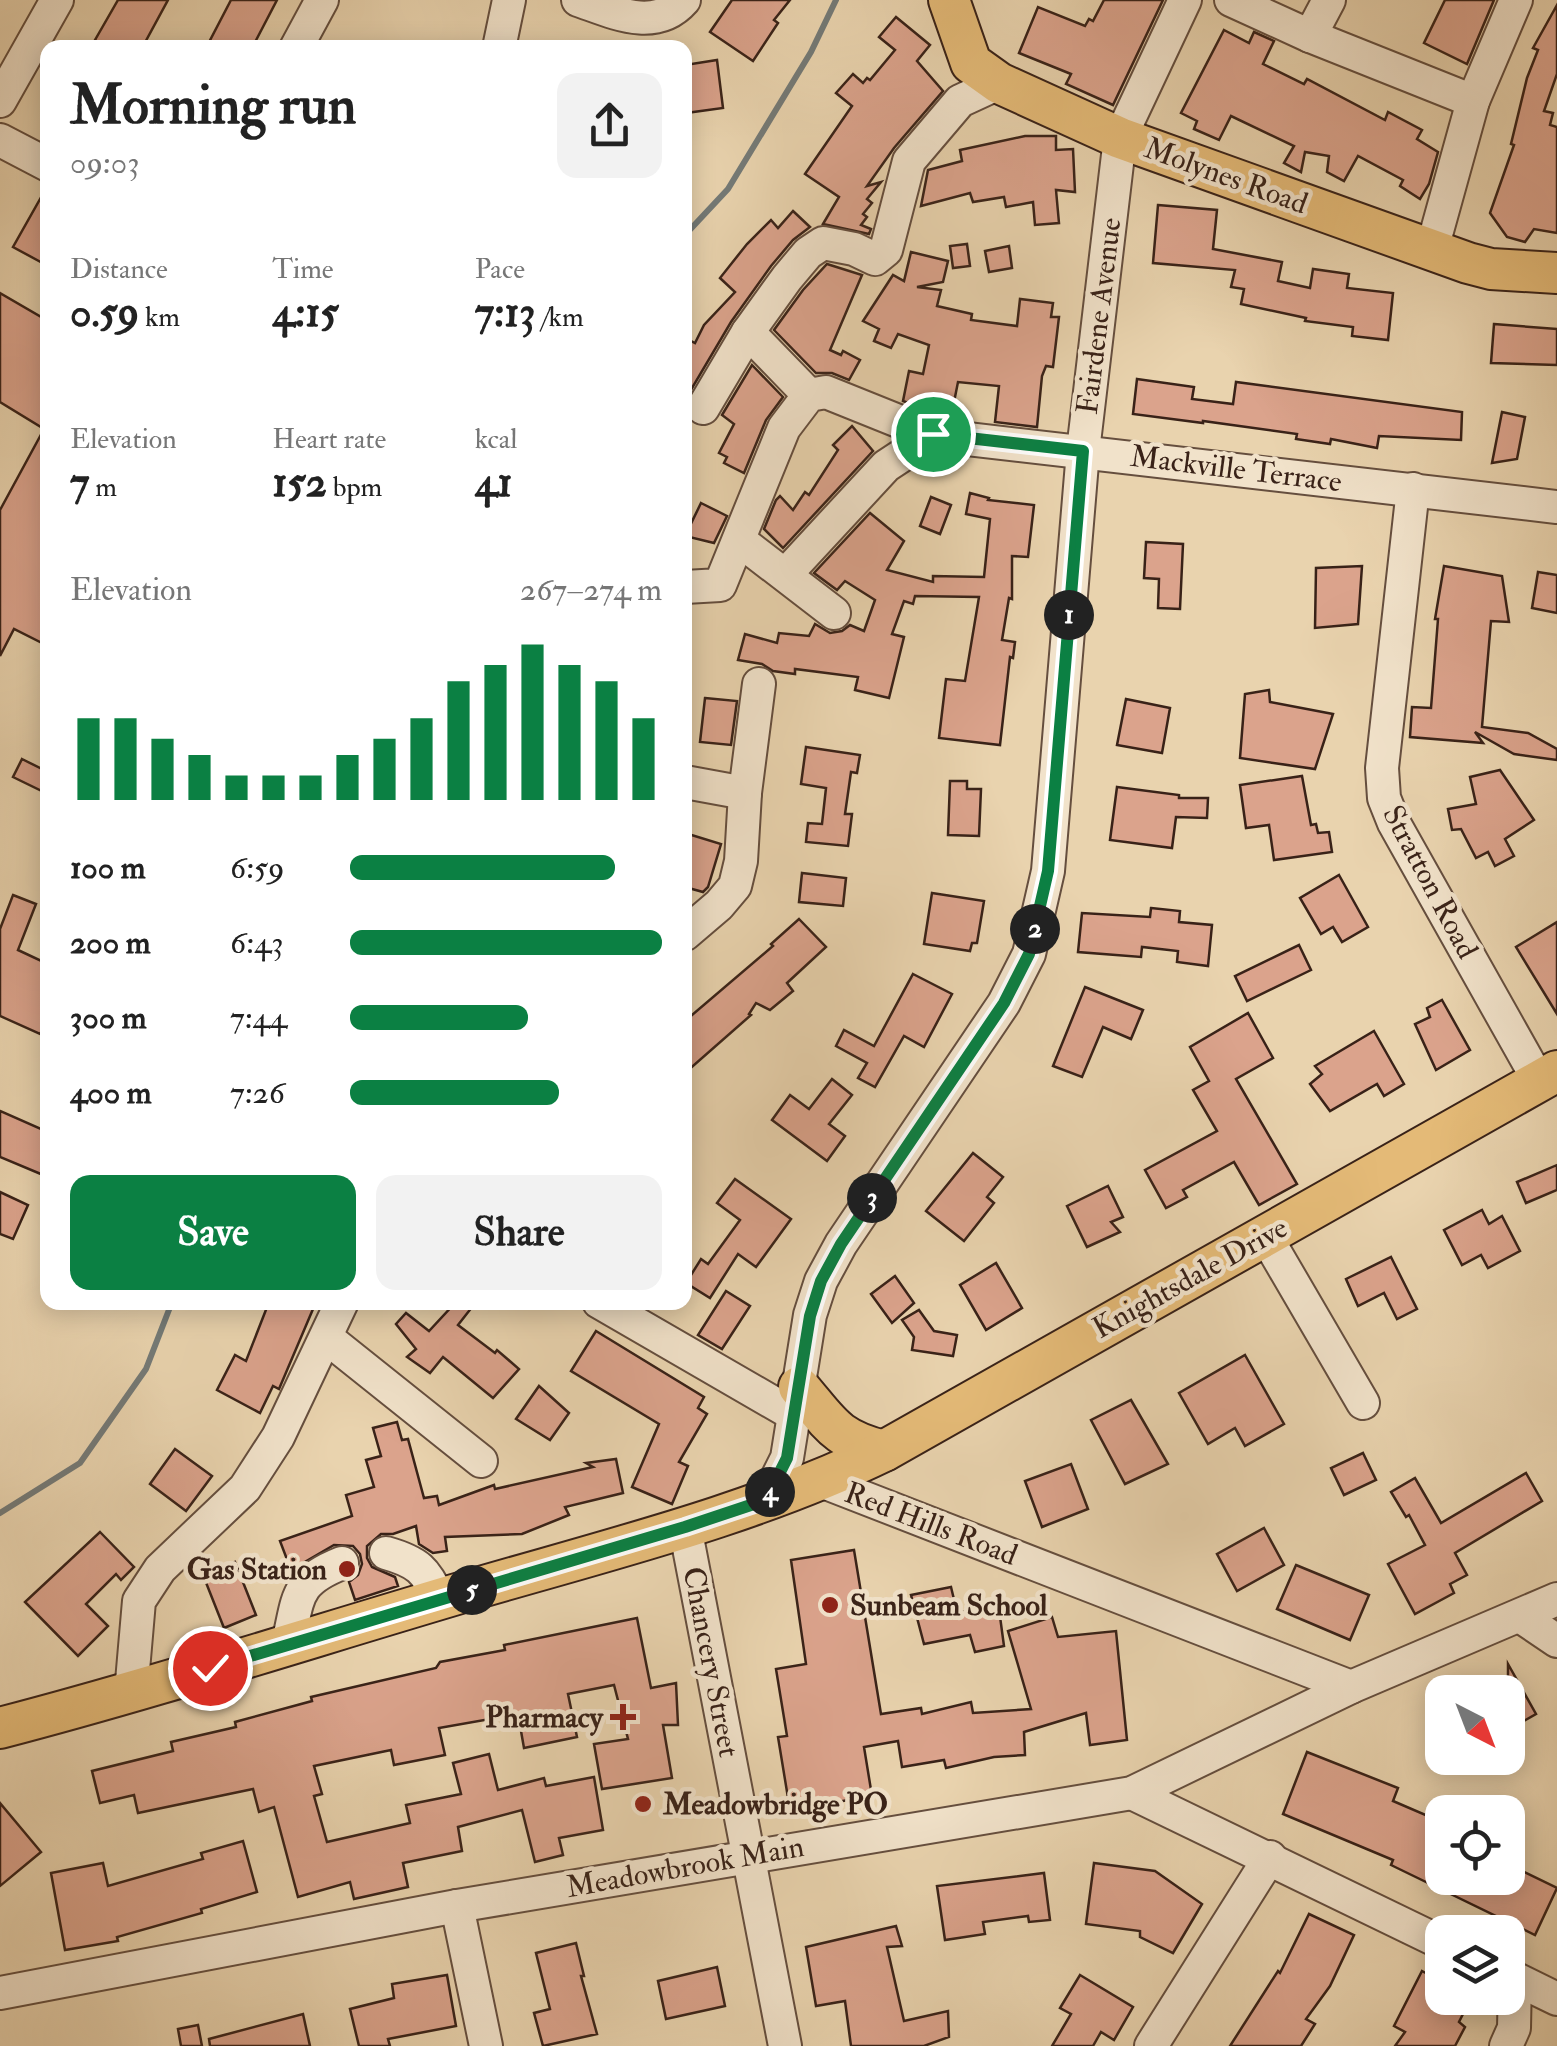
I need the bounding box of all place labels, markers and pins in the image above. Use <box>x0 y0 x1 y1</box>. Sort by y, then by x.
pin <box>891 392 976 477</box>
pin: 1 <box>1044 590 1094 640</box>
pin: 2 <box>1010 904 1060 954</box>
pin: 3 <box>847 1173 897 1223</box>
pin: 4 <box>745 1467 795 1517</box>
place label: Gas Station <box>187 1551 328 1588</box>
marker: Gas Station <box>336 1558 358 1580</box>
pin: 5 <box>447 1565 497 1615</box>
place label: Sunbeam School <box>850 1587 1048 1624</box>
marker: Sunbeam School <box>819 1594 841 1616</box>
pin <box>168 1626 253 1711</box>
place label: Pharmacy <box>485 1699 605 1736</box>
marker: Pharmacy <box>612 1706 634 1728</box>
place label: Meadowbridge PO <box>662 1786 888 1823</box>
marker: Meadowbridge PO <box>632 1793 654 1815</box>

